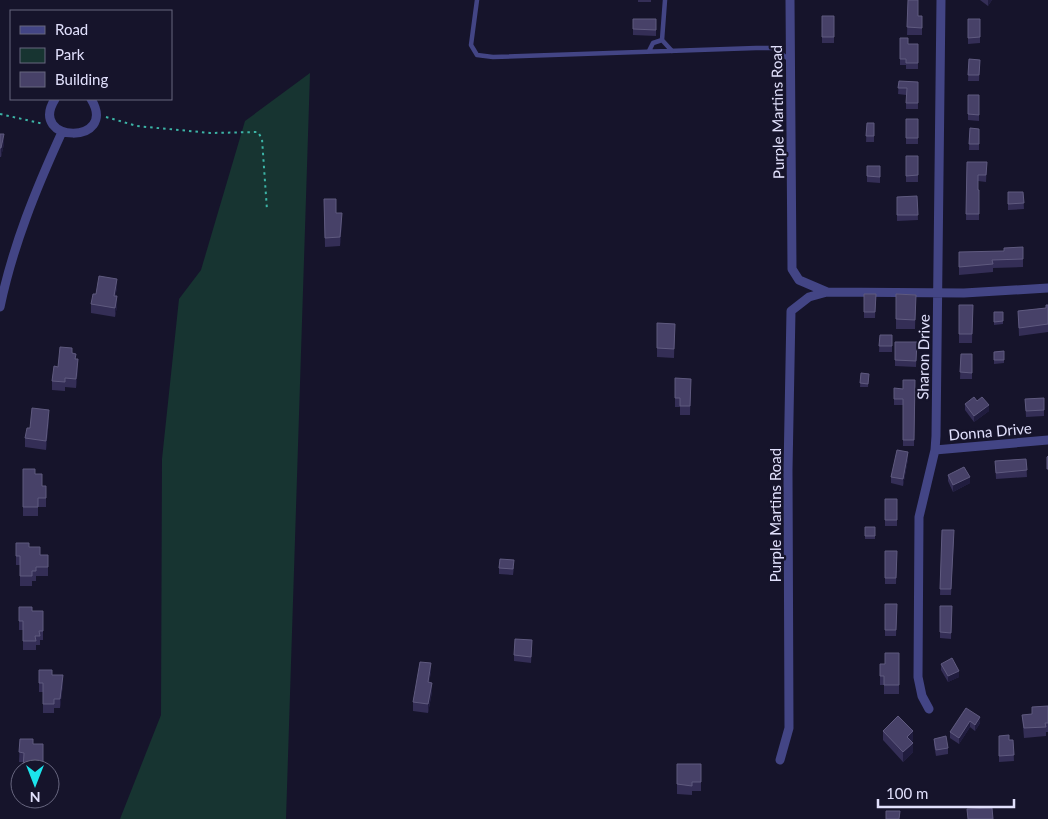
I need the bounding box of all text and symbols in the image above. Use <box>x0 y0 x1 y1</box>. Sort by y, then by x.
legend <box>10 10 172 100</box>
text: Road <box>55 20 88 38</box>
text: Park <box>55 45 85 63</box>
street label: Purple Martins Road <box>767 45 787 179</box>
text: Building <box>55 70 108 88</box>
street label: Sharon Drive <box>913 314 933 400</box>
street label: Donna Drive <box>948 418 1033 444</box>
street label: Purple Martins Road <box>766 448 784 582</box>
north arrow <box>10 759 60 809</box>
scale bar <box>878 776 1014 808</box>
text: 100 m <box>886 784 928 802</box>
text: N <box>30 789 40 806</box>

